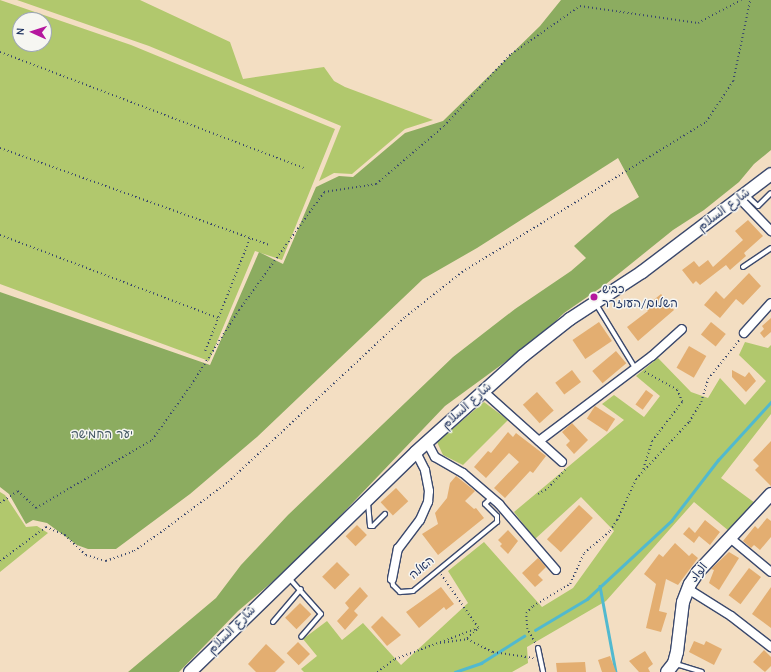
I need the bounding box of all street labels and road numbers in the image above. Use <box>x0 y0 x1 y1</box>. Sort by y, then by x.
street label: شارع السلام <box>695 186 753 234</box>
street label: شارع السلام <box>439 380 495 432</box>
street label: האלה <box>407 553 437 583</box>
street label: الواد <box>687 560 711 586</box>
street label: شارع السلام <box>205 603 259 657</box>

